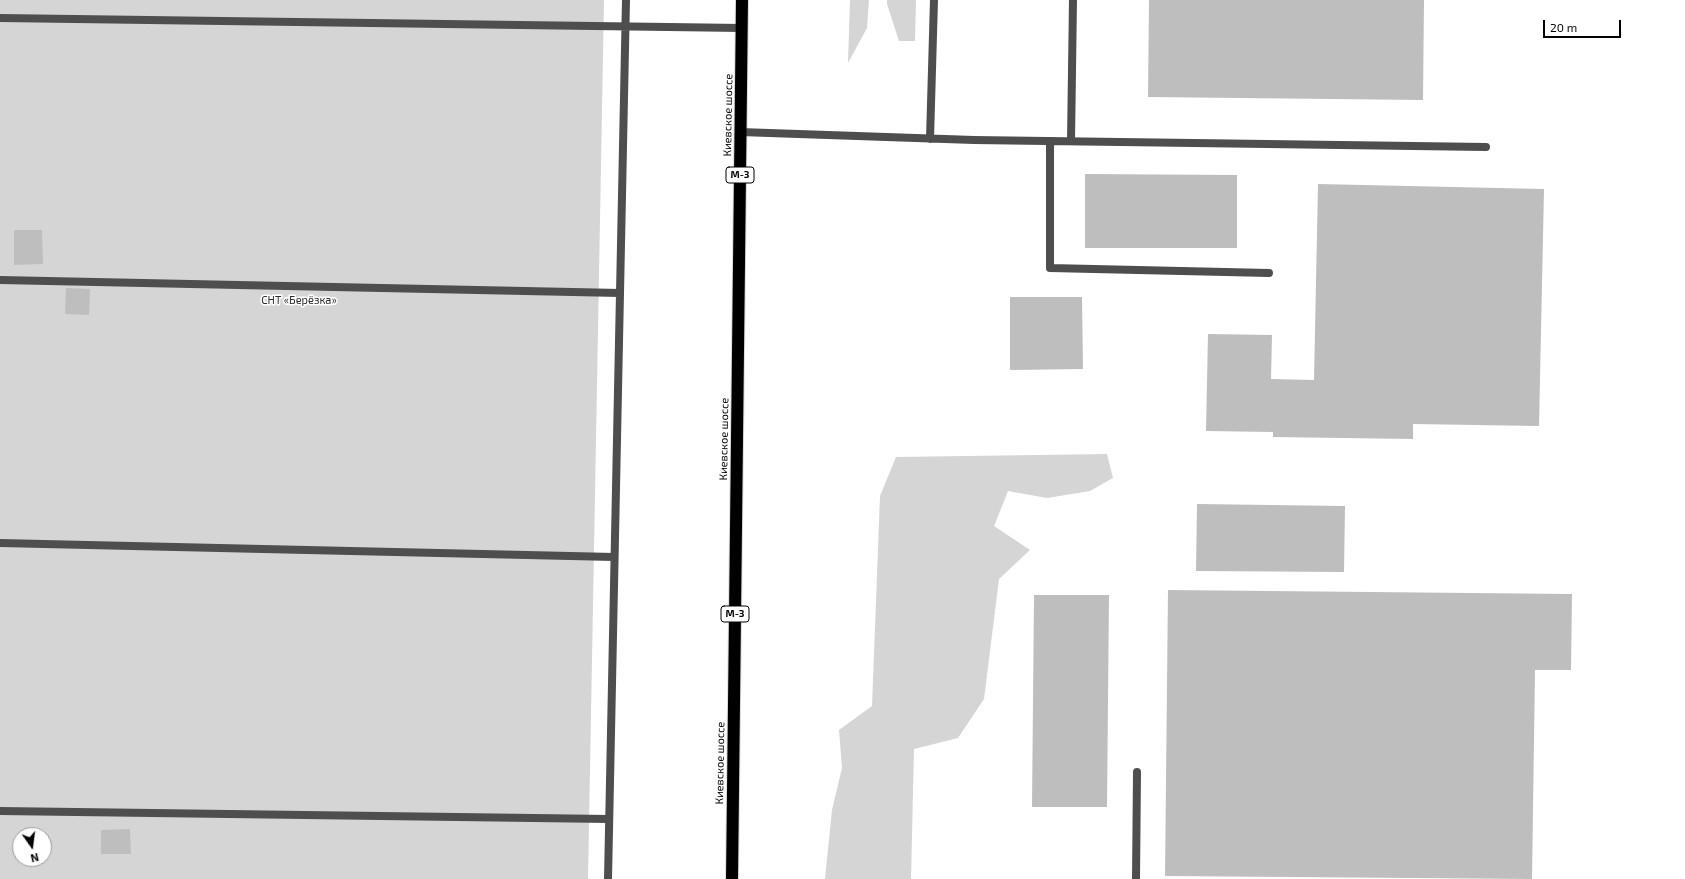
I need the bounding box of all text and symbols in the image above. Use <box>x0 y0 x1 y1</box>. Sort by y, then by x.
scale bar <box>1545 12 1623 38</box>
text: 20 m <box>1550 20 1577 34</box>
street label: Киевское шоссе <box>721 74 735 156</box>
road number: М-3 <box>726 167 754 183</box>
park label: СНТ «Берёзка» <box>261 293 337 307</box>
street label: Киевское шоссе <box>717 398 731 480</box>
road number: М-3 <box>721 606 749 622</box>
street label: Киевское шоссе <box>713 722 727 804</box>
north arrow <box>12 827 52 867</box>
text: N <box>29 851 40 865</box>

